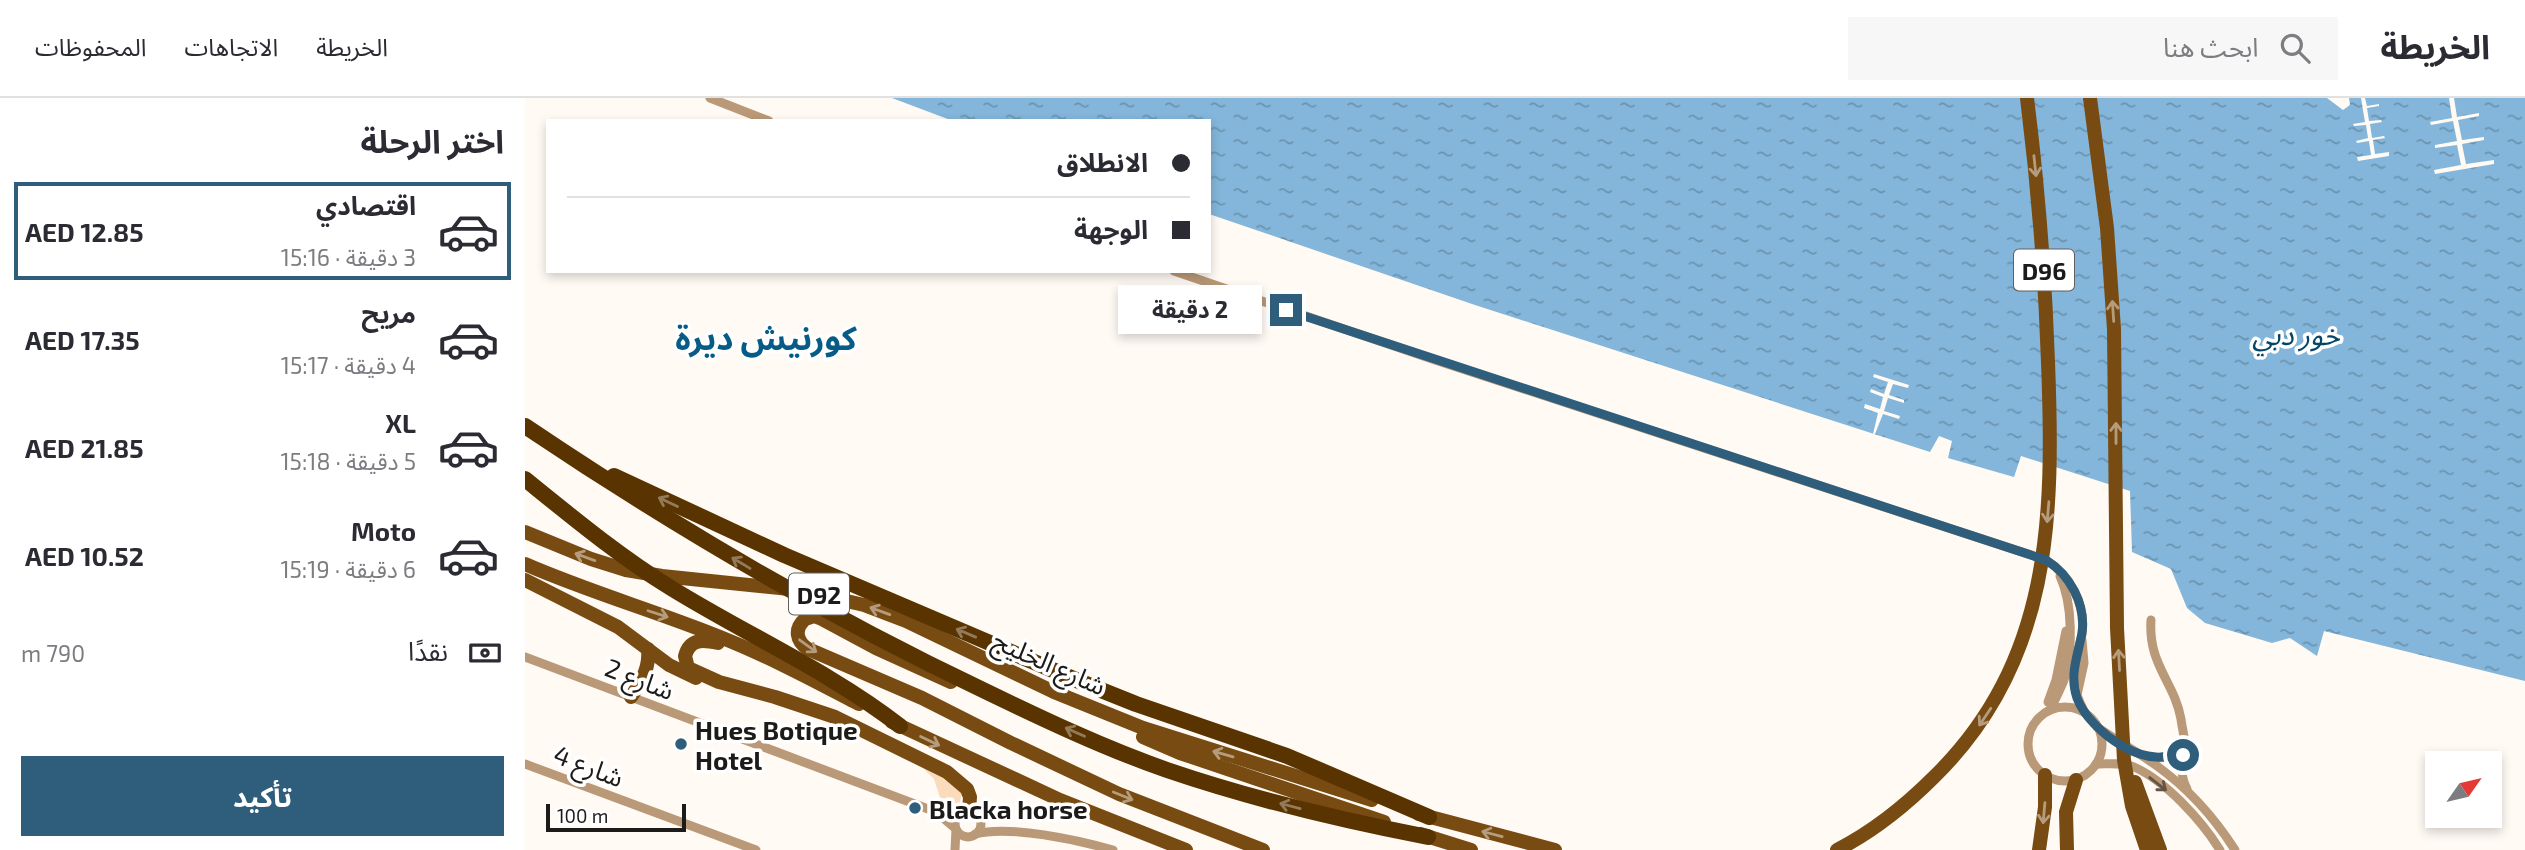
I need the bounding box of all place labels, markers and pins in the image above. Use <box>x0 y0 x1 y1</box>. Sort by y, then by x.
place label: Hues Botique Hotel <box>695 714 858 775</box>
marker: Hues Botique Hotel <box>673 736 689 752</box>
place label: Blacka horse <box>929 793 1088 824</box>
marker: Blacka horse <box>907 800 923 816</box>

